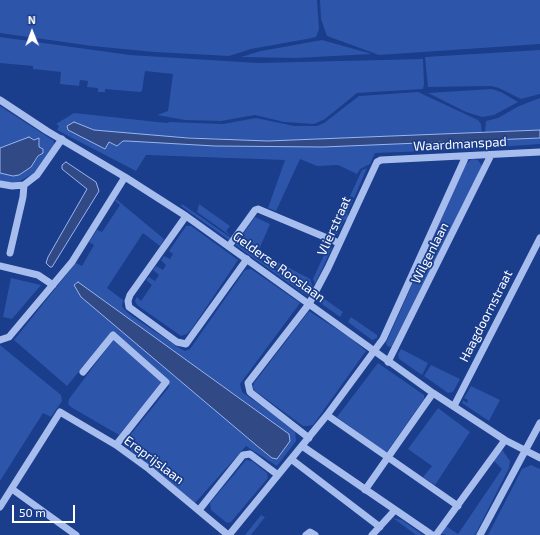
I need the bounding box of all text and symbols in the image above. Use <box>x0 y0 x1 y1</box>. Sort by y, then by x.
north arrow <box>12 12 52 52</box>
text: N <box>28 13 36 26</box>
street label: Waardmanspad <box>413 134 507 154</box>
street label: Vlierstraat <box>314 194 354 258</box>
street label: Wilgenlaan <box>408 220 452 286</box>
street label: Gelderse Rooslaan <box>230 228 328 306</box>
street label: Haagdoornstraat <box>456 267 516 365</box>
street label: Ereprijslaan <box>121 432 187 488</box>
scale bar <box>14 497 77 523</box>
text: 50 m <box>19 505 46 519</box>

